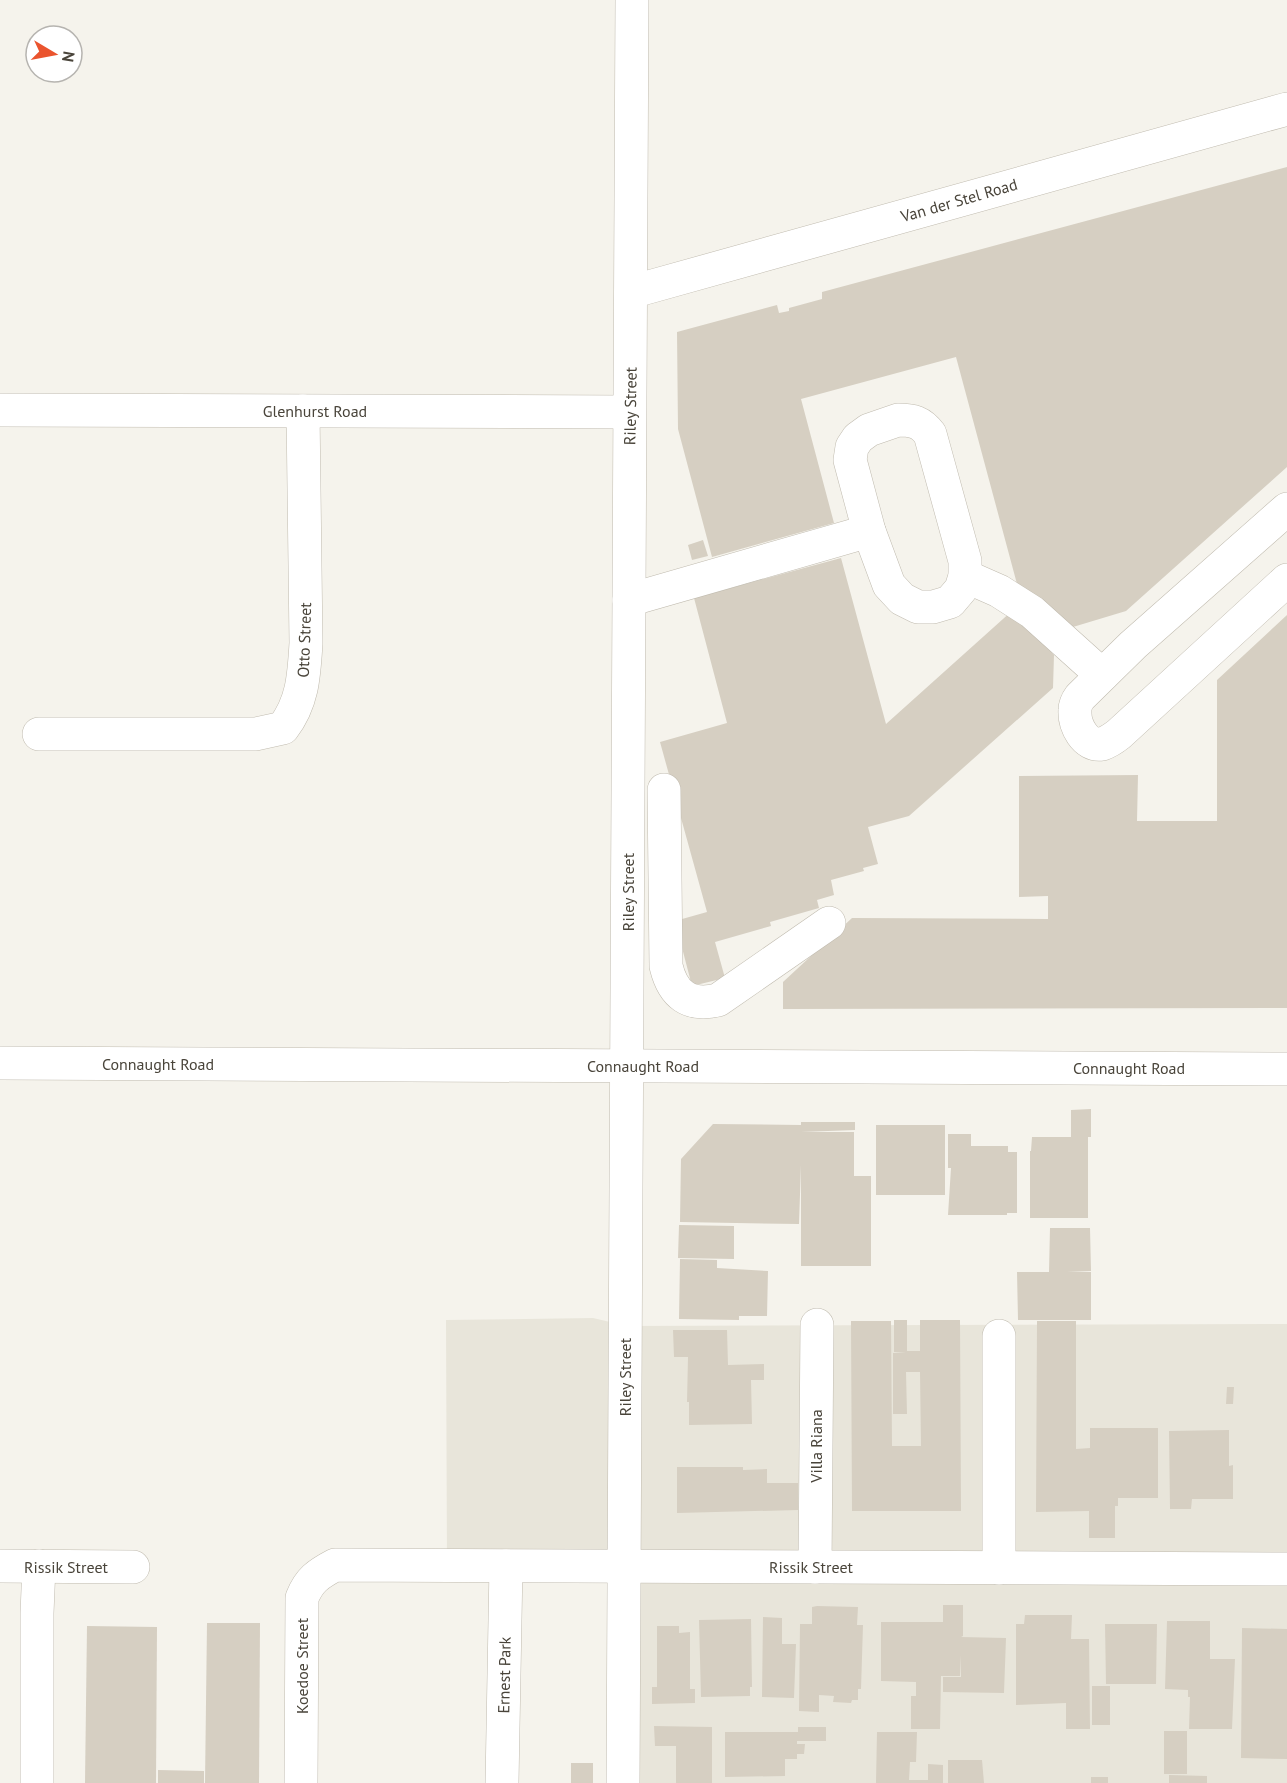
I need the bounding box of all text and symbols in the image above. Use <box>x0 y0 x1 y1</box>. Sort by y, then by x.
north arrow <box>24 24 84 84</box>
text: N <box>58 50 80 64</box>
street label: Van der Stel Road <box>897 174 1020 226</box>
street label: Riley Street <box>619 366 641 445</box>
street label: Glenhurst Road <box>263 401 367 421</box>
street label: Otto Street <box>293 601 315 678</box>
street label: Riley Street <box>618 852 638 931</box>
street label: Connaught Road <box>102 1054 214 1074</box>
street label: Connaught Road <box>587 1056 699 1076</box>
street label: Connaught Road <box>1073 1058 1185 1078</box>
street label: Riley Street <box>615 1337 635 1416</box>
street label: Villa Riana <box>806 1409 826 1484</box>
street label: Rissik Street <box>24 1557 109 1577</box>
street label: Rissik Street <box>769 1557 854 1577</box>
street label: Koedoe Street <box>292 1617 312 1714</box>
street label: Ernest Park <box>493 1636 515 1714</box>

